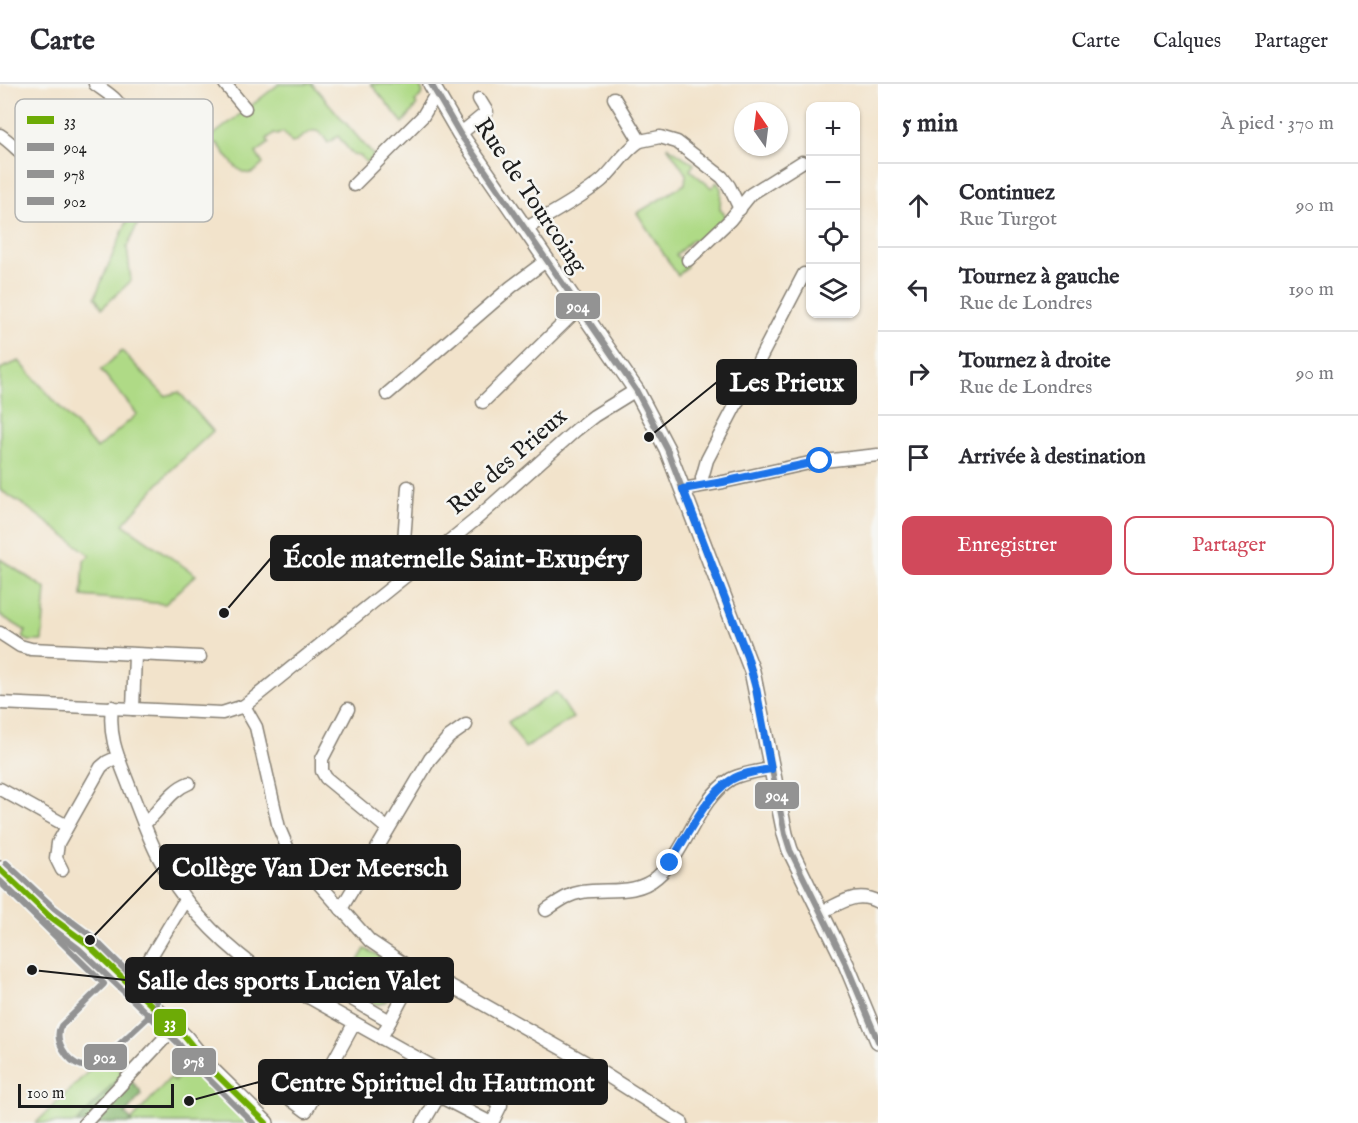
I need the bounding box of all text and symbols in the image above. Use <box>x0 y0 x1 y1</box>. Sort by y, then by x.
text: Carte <box>30 24 95 59</box>
text: Carte <box>1071 28 1120 55</box>
text: Calques <box>1153 28 1221 55</box>
text: Partager <box>1254 28 1328 55</box>
legend <box>15 99 213 222</box>
north arrow <box>734 102 788 156</box>
map controls <box>806 102 860 318</box>
button: + <box>806 102 860 156</box>
text: 5 min <box>902 107 958 140</box>
text: À pied · 370 m <box>1221 111 1334 136</box>
text: 33 <box>64 112 76 132</box>
street label: Rue de Tourcoing <box>467 112 594 280</box>
text: 904 <box>63 139 87 159</box>
button: − <box>806 156 860 210</box>
text: 978 <box>63 166 85 186</box>
text: Continuez <box>959 179 1055 207</box>
icon: ahead <box>902 189 935 222</box>
text: 902 <box>63 193 86 213</box>
text: 90 m <box>1296 193 1334 218</box>
text: Rue Turgot <box>959 207 1057 232</box>
button: locate <box>806 210 860 264</box>
text: Tournez à gauche <box>959 263 1119 291</box>
button: layers <box>806 264 860 318</box>
icon: left <box>902 273 935 306</box>
text: 190 m <box>1288 277 1334 302</box>
text: Rue de Londres <box>959 291 1092 316</box>
line badge: 904 <box>555 292 601 320</box>
text: 904 <box>566 298 591 318</box>
text: Tournez à droite <box>959 347 1110 375</box>
icon: right <box>902 357 935 390</box>
callout: Les Prieux <box>717 360 856 404</box>
text: 90 m <box>1296 361 1334 386</box>
text: Les Prieux <box>730 367 845 400</box>
text: Rue de Londres <box>959 375 1092 400</box>
street label: Rue des Prieux <box>442 401 574 522</box>
icon: arrive <box>902 441 935 474</box>
text: Arrivée à destination <box>959 443 1146 471</box>
route start <box>806 447 832 473</box>
button: Enregistrer <box>902 516 1112 575</box>
button: Partager <box>1124 516 1334 575</box>
callout: École maternelle Saint-Exupéry <box>271 536 641 580</box>
text: École maternelle Saint-Exupéry <box>283 543 630 576</box>
line badge: 904 <box>754 781 800 810</box>
text: 904 <box>765 787 790 807</box>
callout: Collège Van Der Meersch <box>160 845 460 889</box>
route end <box>656 849 682 875</box>
text: Collège Van Der Meersch <box>172 852 449 885</box>
callout: Salle des sports Lucien Valet <box>126 958 453 1002</box>
text: Salle des sports Lucien Valet <box>137 965 441 998</box>
line badge: 33 <box>153 1008 187 1037</box>
text: 33 <box>164 1014 176 1034</box>
line badge: 902 <box>83 1043 128 1071</box>
line badge: 978 <box>171 1047 217 1076</box>
text: 902 <box>93 1049 117 1069</box>
text: 978 <box>183 1053 204 1073</box>
callout: Centre Spirituel du Hautmont <box>259 1060 607 1104</box>
text: Centre Spirituel du Hautmont <box>271 1067 595 1100</box>
scale bar <box>18 1081 174 1108</box>
text: 100 m <box>27 1084 64 1104</box>

